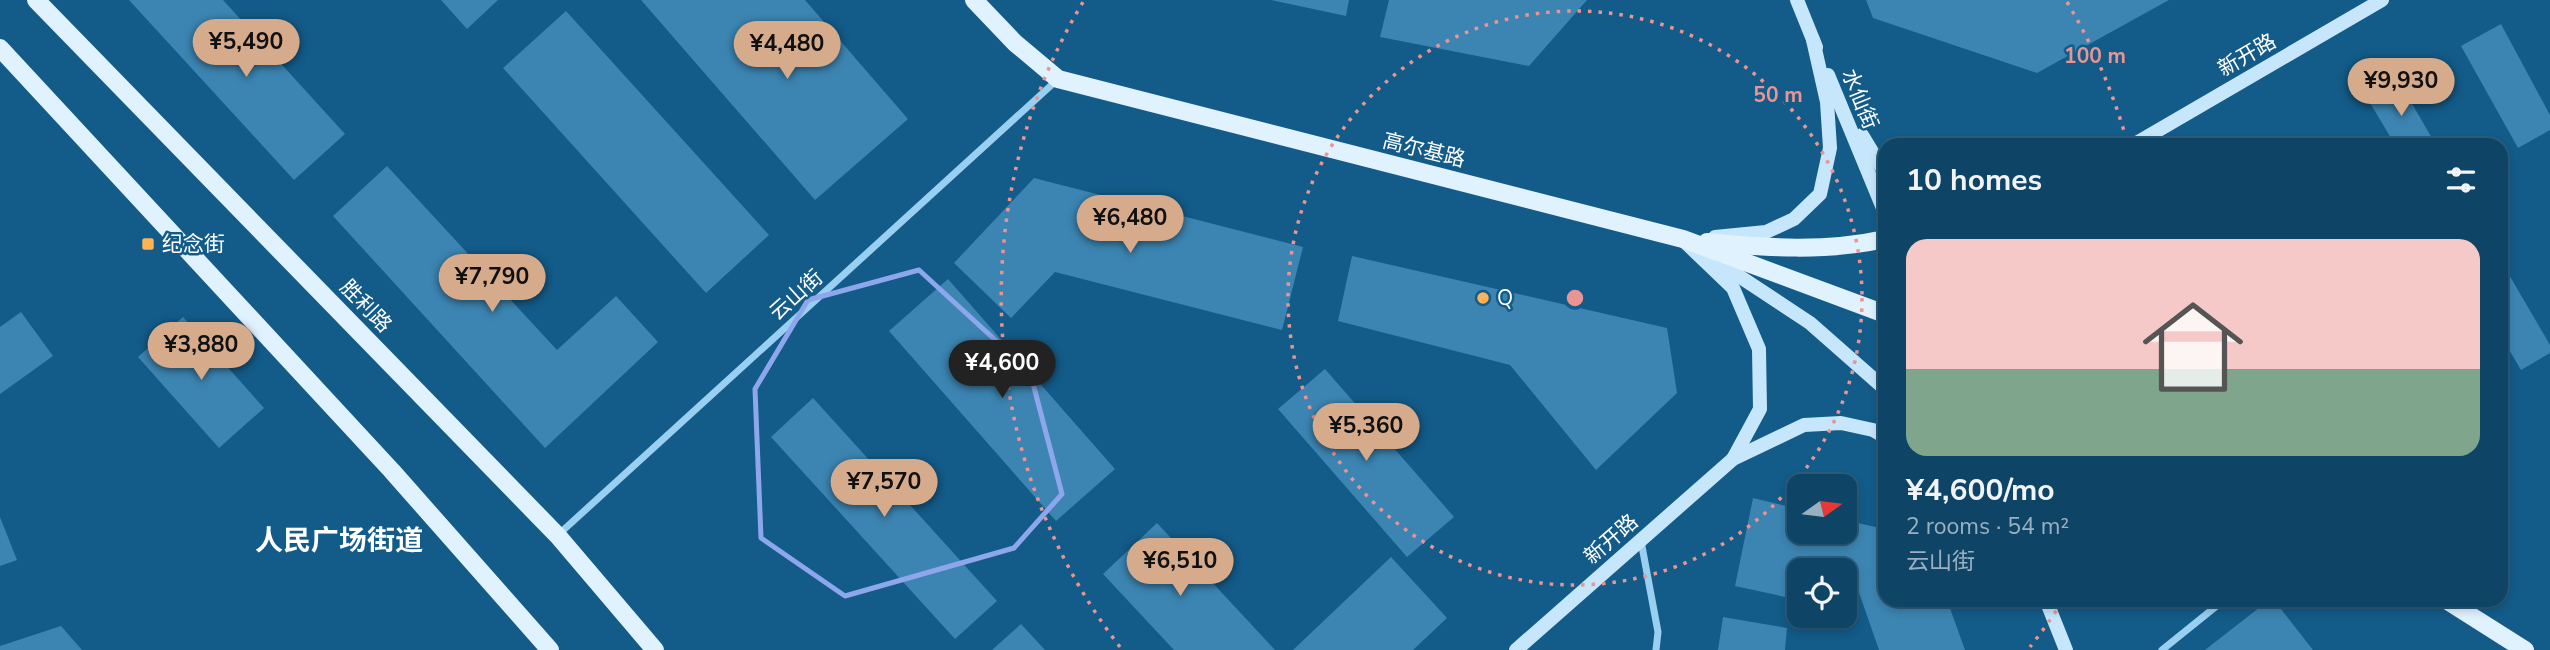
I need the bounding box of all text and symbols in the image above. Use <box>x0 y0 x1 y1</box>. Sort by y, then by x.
pin: ¥5,490 <box>189 20 303 79</box>
pin: ¥4,480 <box>730 22 844 81</box>
text: ¥5,490 <box>209 26 283 57</box>
street label: 新开路 <box>2213 27 2281 83</box>
text: ¥4,480 <box>750 28 824 59</box>
text: 100 m <box>2064 42 2126 70</box>
pin: ¥9,930 <box>2344 58 2458 118</box>
street label: 水仙街 <box>1835 65 1885 133</box>
text: ¥9,930 <box>2364 65 2438 96</box>
text: 50 m <box>1753 81 1803 109</box>
street label: 高尔基路 <box>1380 126 1468 174</box>
text: 10 homes <box>1906 160 2042 201</box>
icon: filters <box>2442 161 2480 199</box>
pin: ¥6,480 <box>1073 196 1187 255</box>
text: ¥6,480 <box>1093 202 1167 233</box>
place label: 纪念街 <box>162 230 225 258</box>
marker: 纪念街 <box>140 236 156 252</box>
pin: ¥7,790 <box>435 254 549 314</box>
text: ¥7,790 <box>455 261 529 292</box>
street label: 云山街 <box>763 264 829 326</box>
street label: 胜利路 <box>334 274 398 338</box>
place label: Q <box>1497 284 1513 312</box>
icon: home <box>2130 284 2256 410</box>
centre of rings <box>1563 286 1587 310</box>
marker: Q <box>1475 290 1491 306</box>
pin: ¥3,880 <box>144 322 258 382</box>
text: ¥3,880 <box>164 329 238 360</box>
pin: ¥4,600 <box>945 340 1059 400</box>
text: ¥4,600 <box>965 347 1039 378</box>
pin: ¥5,360 <box>1309 404 1423 463</box>
text: ¥5,360 <box>1329 410 1403 441</box>
pin: ¥7,570 <box>827 460 941 519</box>
text: ¥7,570 <box>847 466 921 497</box>
text: ¥4,600/mo <box>1906 470 2055 511</box>
north arrow <box>1787 474 1857 544</box>
map controls <box>1787 474 1857 628</box>
street label: 新开路 <box>1578 508 1644 570</box>
text: 2 rooms · 54 m² <box>1906 511 2069 542</box>
district label: 人民广场街道 <box>255 522 423 560</box>
pin: ¥6,510 <box>1123 538 1237 598</box>
text: ¥6,510 <box>1143 545 1217 576</box>
text: 云山街 <box>1906 546 1975 577</box>
button: locate <box>1787 558 1857 628</box>

